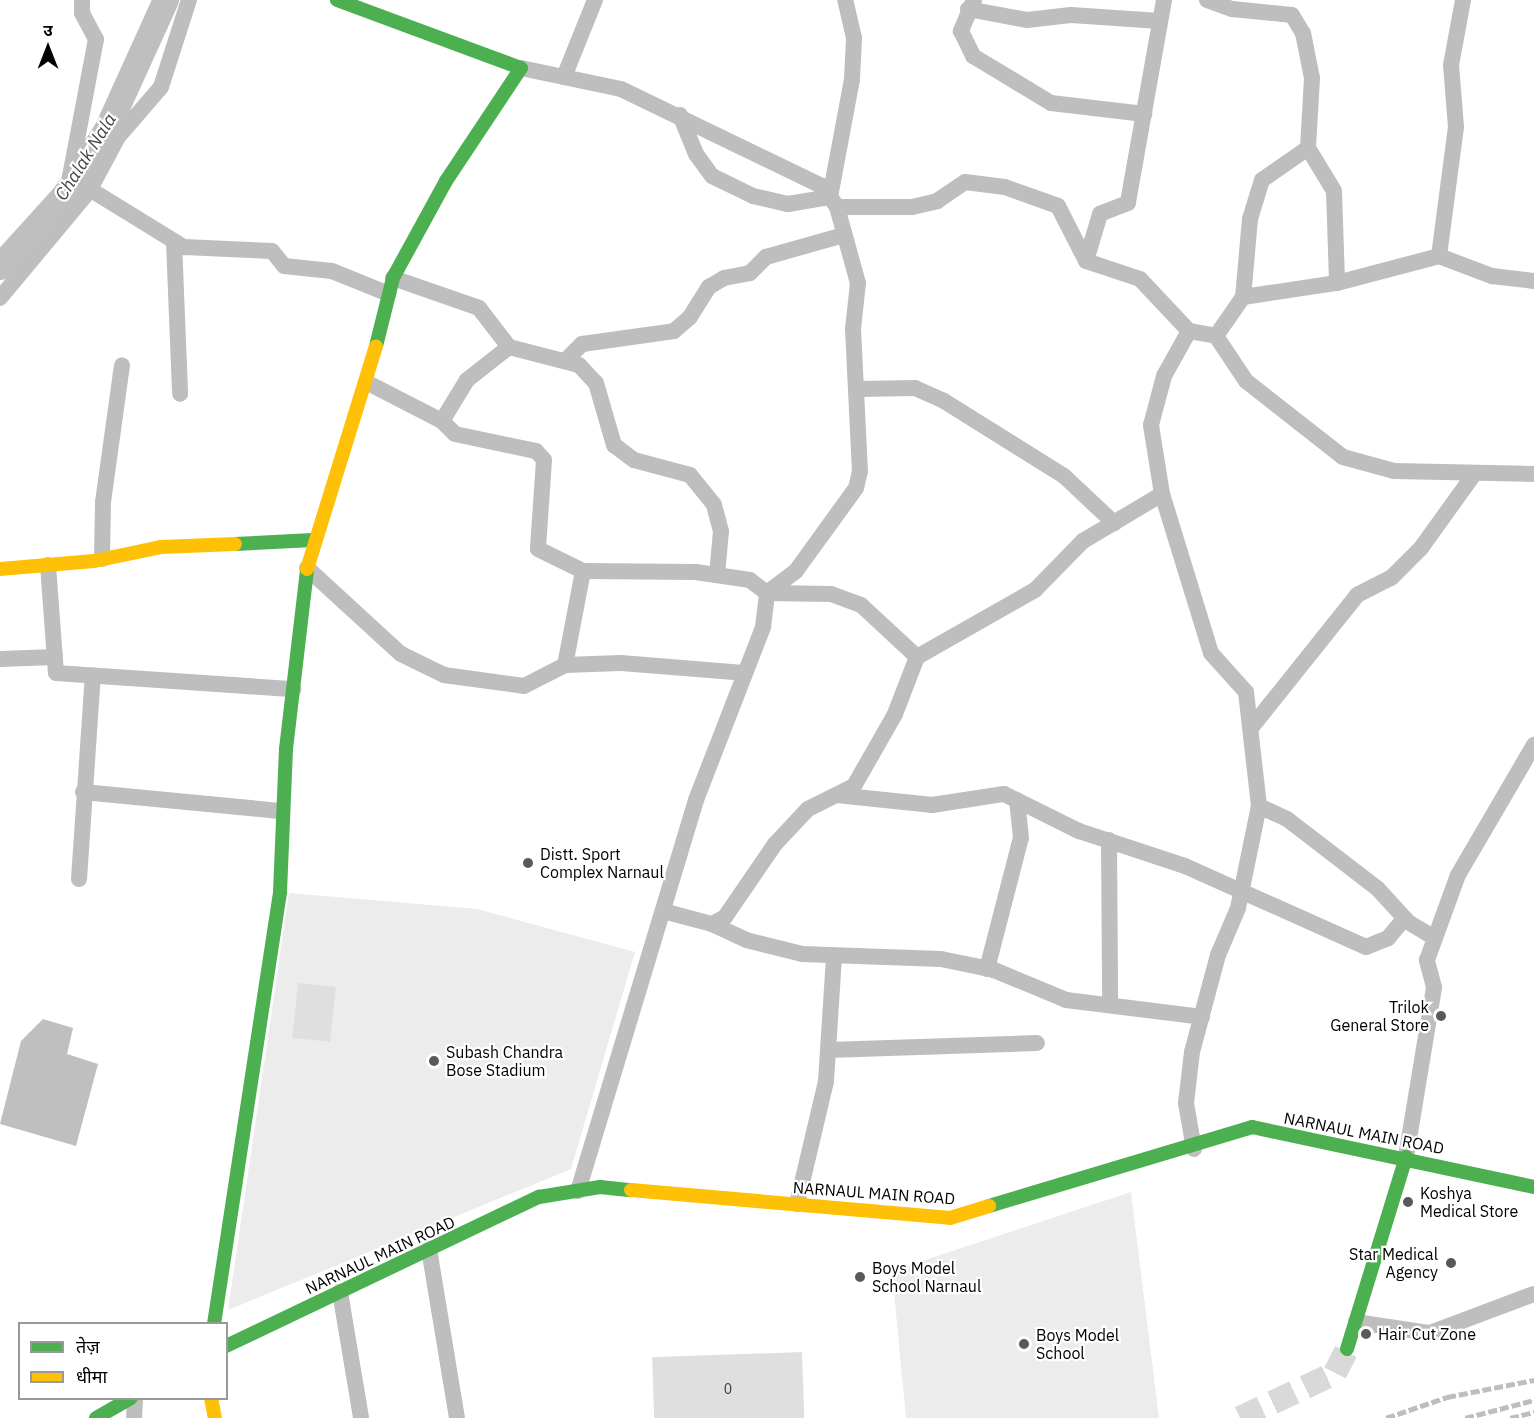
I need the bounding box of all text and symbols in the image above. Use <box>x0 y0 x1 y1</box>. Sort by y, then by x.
north arrow <box>18 18 78 78</box>
text: उ <box>43 20 53 40</box>
water label: Chalak Nala <box>51 110 121 204</box>
place label: Distt. Sport Complex Narnaul <box>540 844 664 882</box>
marker: Distt. Sport Complex Narnaul <box>521 856 535 870</box>
place label: Trilok General Store <box>1330 997 1429 1035</box>
marker: Trilok General Store <box>1434 1009 1448 1023</box>
place label: Subash Chandra Bose Stadium <box>446 1042 563 1080</box>
marker: Subash Chandra Bose Stadium <box>427 1054 441 1068</box>
street label: NARNAUL MAIN ROAD <box>1282 1108 1446 1158</box>
street label: NARNAUL MAIN ROAD <box>792 1178 956 1208</box>
place label: Koshya Medical Store <box>1420 1183 1518 1221</box>
marker: Koshya Medical Store <box>1401 1195 1415 1209</box>
street label: NARNAUL MAIN ROAD <box>302 1212 458 1298</box>
place label: Star Medical Agency <box>1349 1244 1438 1282</box>
marker: Star Medical Agency <box>1442 1254 1460 1272</box>
place label: Boys Model School Narnaul <box>872 1258 981 1296</box>
marker: Boys Model School Narnaul <box>853 1270 867 1284</box>
legend <box>18 1322 228 1400</box>
place label: Hair Cut Zone <box>1378 1324 1476 1344</box>
place label: Boys Model School <box>1036 1325 1119 1363</box>
marker: Hair Cut Zone <box>1359 1327 1373 1341</box>
text: तेज़ <box>76 1335 100 1358</box>
marker: Boys Model School <box>1017 1337 1031 1351</box>
text: धीमा <box>76 1365 107 1388</box>
house number: 0 <box>724 1381 732 1397</box>

